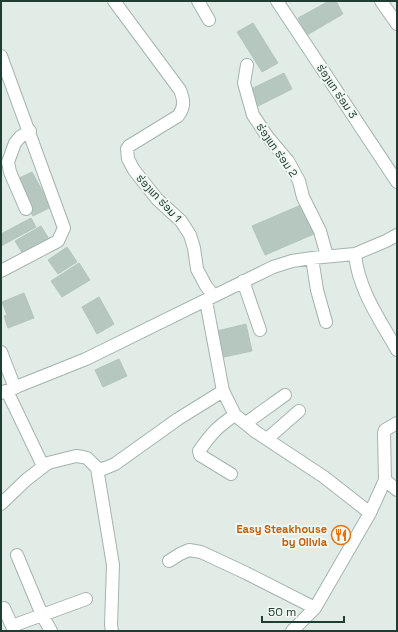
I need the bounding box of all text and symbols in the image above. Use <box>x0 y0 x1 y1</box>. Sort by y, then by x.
street label: ຮ່ອງແກ ຮ່ອມ 3 <box>314 61 361 121</box>
street label: ຮ່ອງແກ ຮ່ອມ 2 <box>253 120 301 180</box>
street label: ຮ່ອງແກ ຮ່ອມ 1 <box>133 171 185 225</box>
place label: Easy Steakhouse by Olivia <box>236 522 328 549</box>
restaurant icon: Easy Steakhouse by Olivia <box>330 524 352 546</box>
scale bar <box>262 598 344 624</box>
text: 50 m <box>268 604 296 620</box>

